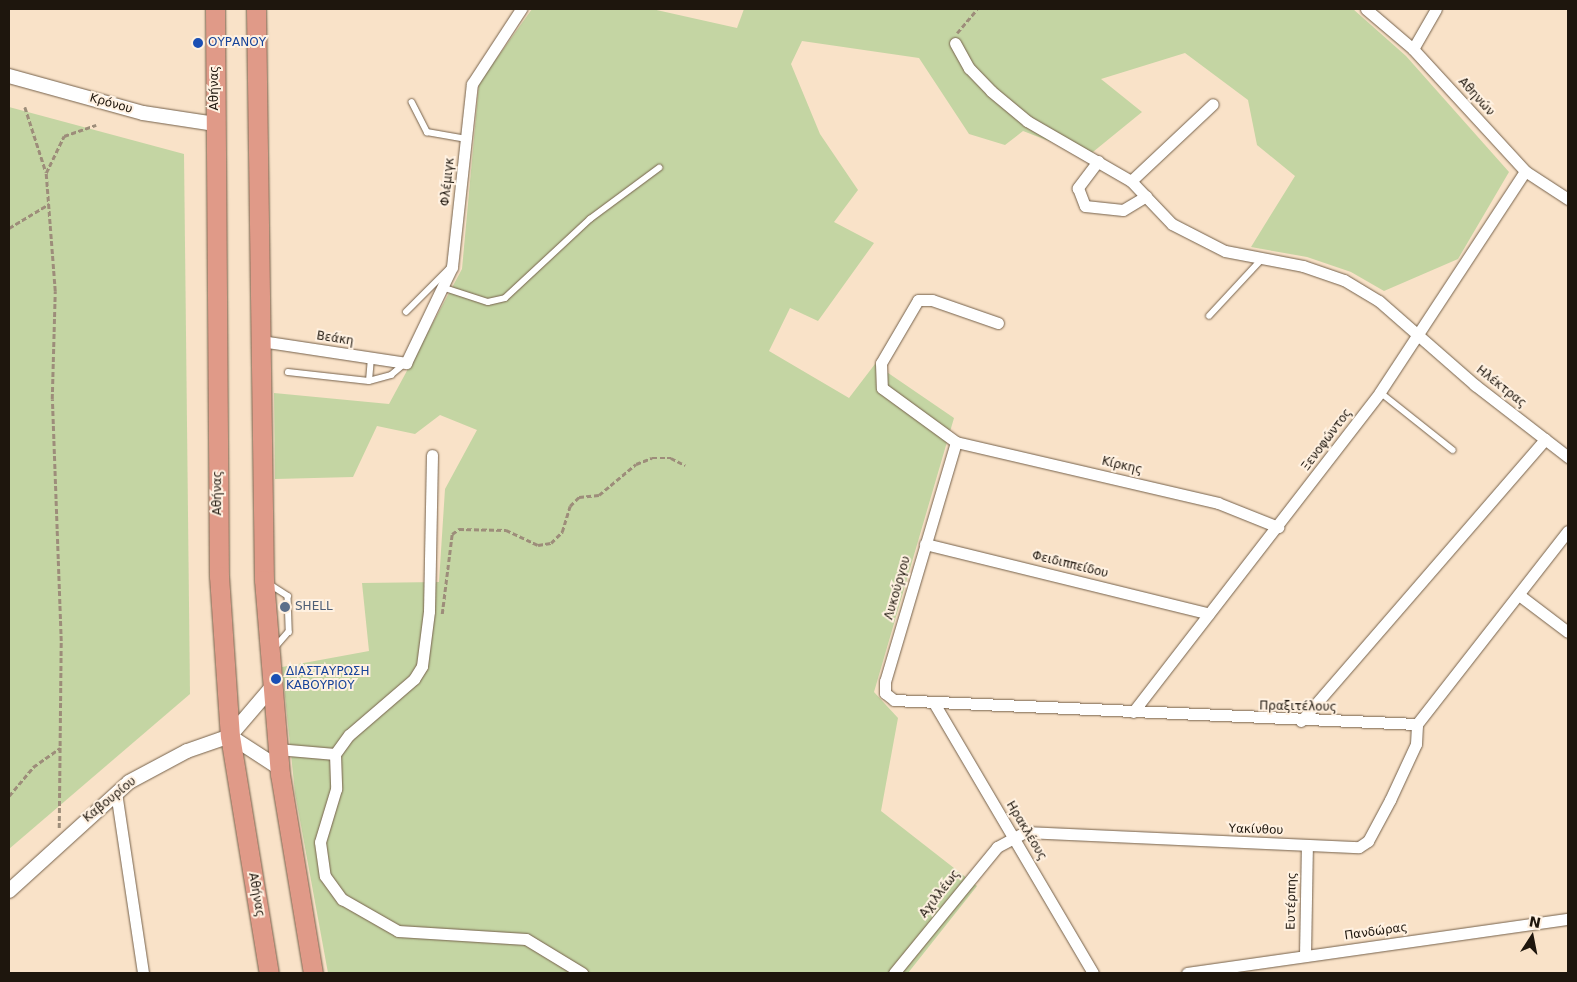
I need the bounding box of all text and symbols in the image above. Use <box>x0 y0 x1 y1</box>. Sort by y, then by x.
place label: ΟΥΡΑΝΟΥ <box>208 36 266 50</box>
marker: ΟΥΡΑΝΟΥ <box>192 37 204 49</box>
street label: Αθήνας <box>208 66 222 110</box>
street label: Αθηνών <box>1455 75 1497 119</box>
street label: Κρόνου <box>88 91 134 117</box>
street label: Φλέμιγκ <box>438 157 458 207</box>
street label: Βεάκη <box>315 329 355 349</box>
street label: Ηλέκτρας <box>1473 363 1529 411</box>
street label: Ξενοφώντος <box>1299 406 1355 474</box>
street label: Κίρκης <box>1100 454 1144 478</box>
street label: Αθήνας <box>211 471 225 515</box>
street label: Φειδιππείδου <box>1030 549 1110 581</box>
street label: Λυκούργου <box>882 555 914 621</box>
place label: SHELL <box>295 600 333 614</box>
marker: SHELL <box>279 601 291 613</box>
place label: ΔΙΑΣΤΑΥΡΩΣΗ ΚΑΒΟΥΡΙΟΥ <box>286 665 369 693</box>
marker: ΔΙΑΣΤΑΥΡΩΣΗ ΚΑΒΟΥΡΙΟΥ <box>270 673 282 685</box>
street label: Πραξιτέλους <box>1259 699 1337 715</box>
street label: Καβουρίου <box>81 774 139 826</box>
street label: Ηρακλέους <box>1003 799 1049 863</box>
street label: Υακίνθου <box>1228 822 1284 838</box>
street label: Αχιλλέως <box>917 867 963 921</box>
street label: Αθήνας <box>245 872 267 918</box>
street label: Ευτέρπης <box>1284 872 1300 930</box>
north arrow <box>1507 912 1557 962</box>
text: N <box>1528 913 1542 931</box>
street label: Πανδώρας <box>1344 920 1408 944</box>

